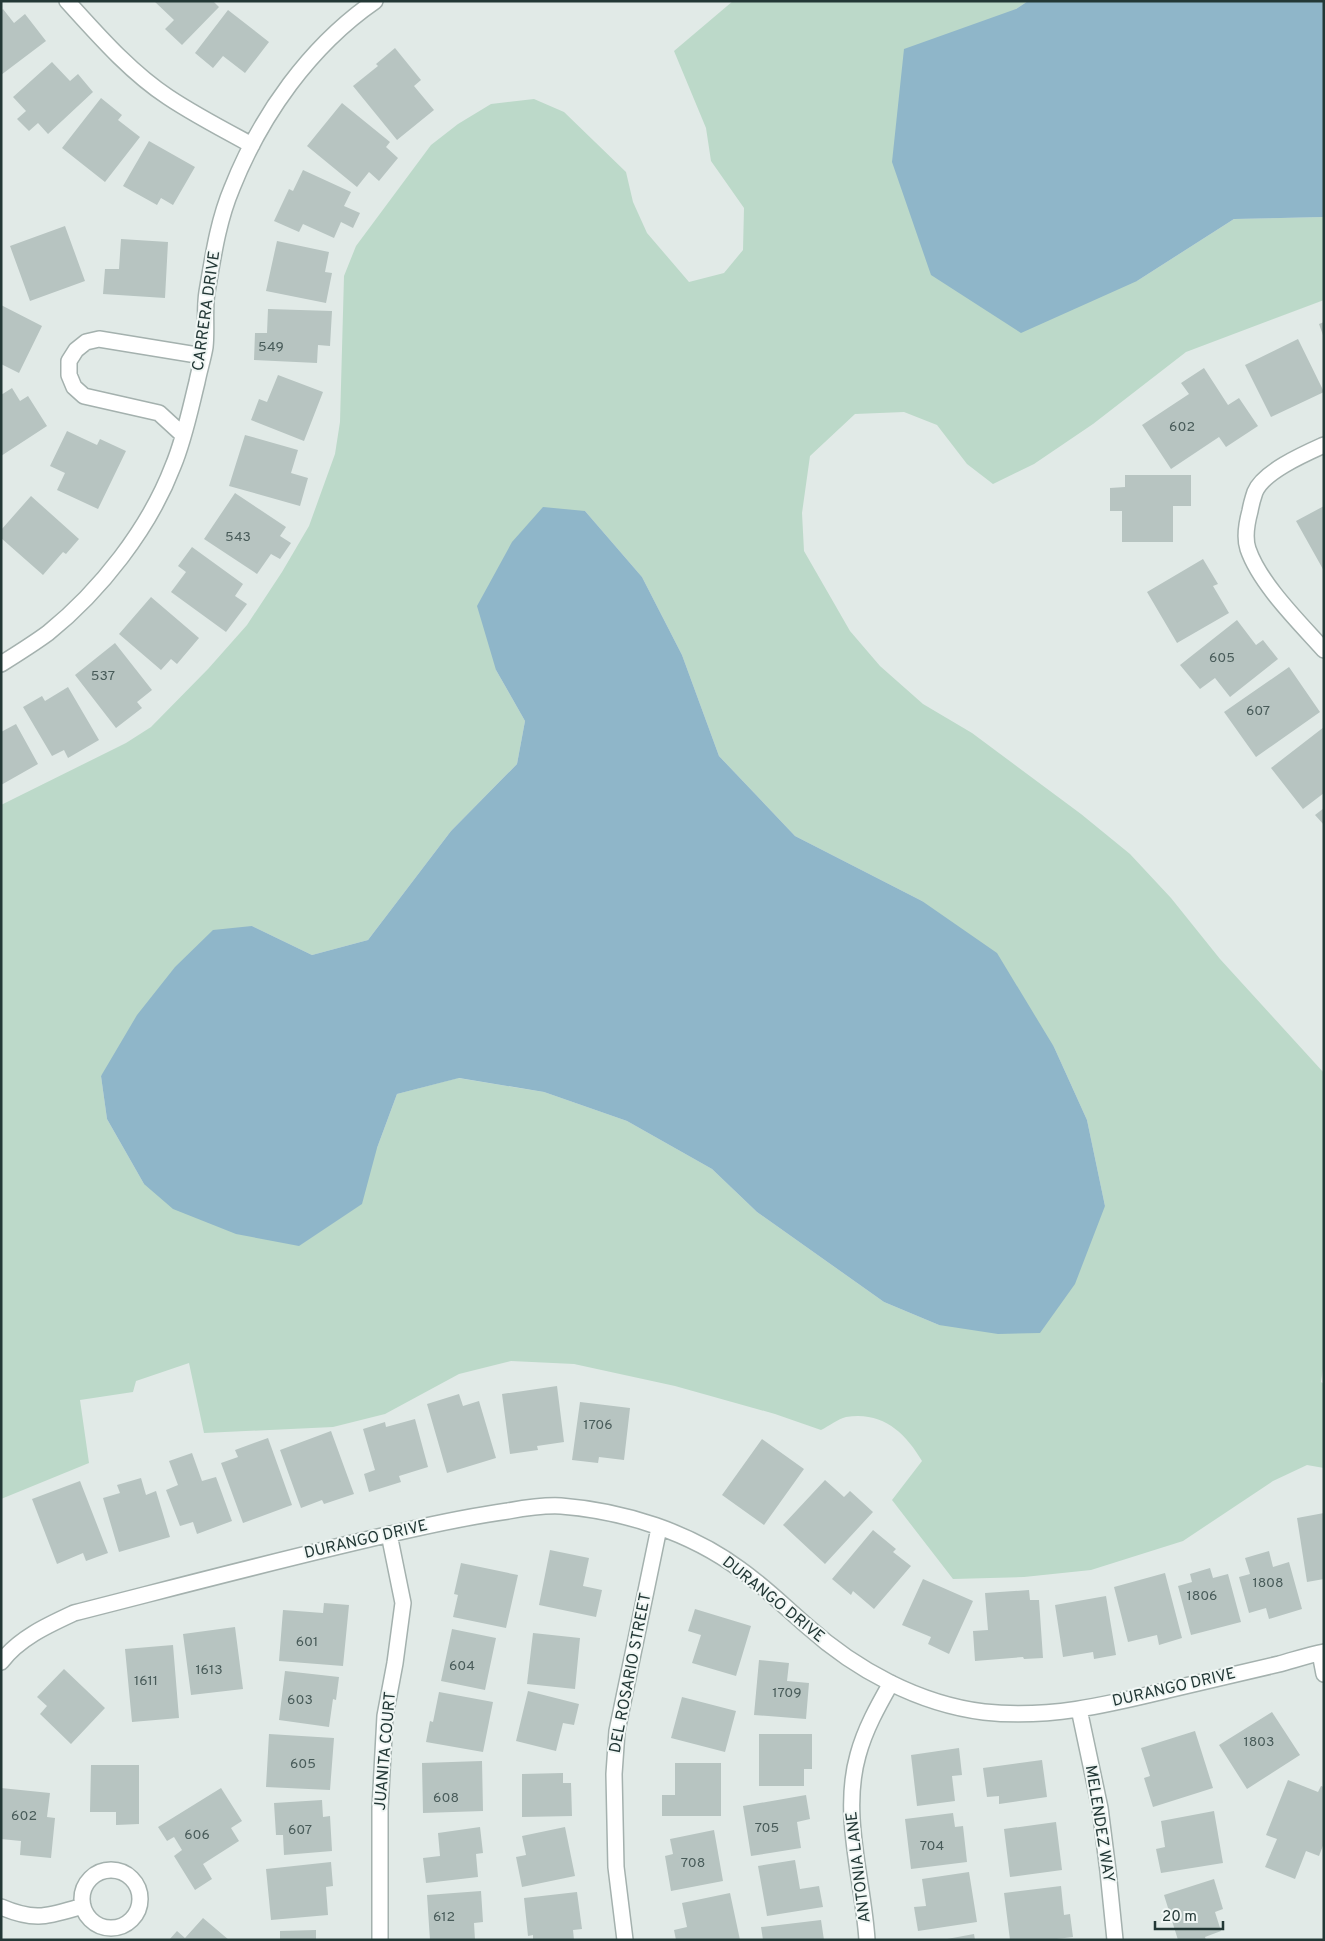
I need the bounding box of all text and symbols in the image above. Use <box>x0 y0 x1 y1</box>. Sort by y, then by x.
street label: CARRERA DRIVE <box>189 250 225 372</box>
house number: 549 <box>258 339 284 356</box>
house number: 602 <box>1169 419 1195 436</box>
house number: 543 <box>225 529 251 546</box>
house number: 605 <box>1209 650 1235 667</box>
house number: 537 <box>91 668 115 685</box>
house number: 607 <box>1246 703 1270 720</box>
house number: 1706 <box>583 1417 613 1434</box>
street label: DURANGO DRIVE <box>302 1516 430 1564</box>
street label: DURANGO DRIVE <box>718 1553 828 1647</box>
house number: 1808 <box>1252 1575 1284 1592</box>
house number: 1806 <box>1187 1588 1217 1605</box>
street label: DEL ROSARIO STREET <box>606 1591 656 1755</box>
house number: 601 <box>296 1634 318 1651</box>
house number: 604 <box>449 1658 475 1675</box>
house number: 1613 <box>195 1662 223 1679</box>
street label: DURANGO DRIVE <box>1110 1664 1238 1712</box>
house number: 1611 <box>134 1673 158 1690</box>
house number: 1709 <box>772 1685 802 1702</box>
street label: JUANITA COURT <box>371 1691 401 1811</box>
house number: 603 <box>287 1692 313 1709</box>
house number: 1803 <box>1243 1734 1275 1751</box>
house number: 605 <box>290 1756 316 1773</box>
street label: MELENDEZ WAY <box>1080 1764 1118 1884</box>
house number: 608 <box>433 1790 459 1807</box>
house number: 602 <box>11 1808 37 1825</box>
street label: ANTONIA LANE <box>842 1810 876 1924</box>
house number: 705 <box>755 1820 779 1837</box>
house number: 607 <box>288 1822 312 1839</box>
house number: 606 <box>184 1827 210 1844</box>
house number: 704 <box>920 1838 944 1855</box>
house number: 708 <box>681 1855 705 1872</box>
scale bar <box>1155 1898 1222 1930</box>
text: 20 m <box>1162 1908 1197 1927</box>
house number: 612 <box>433 1909 455 1926</box>

